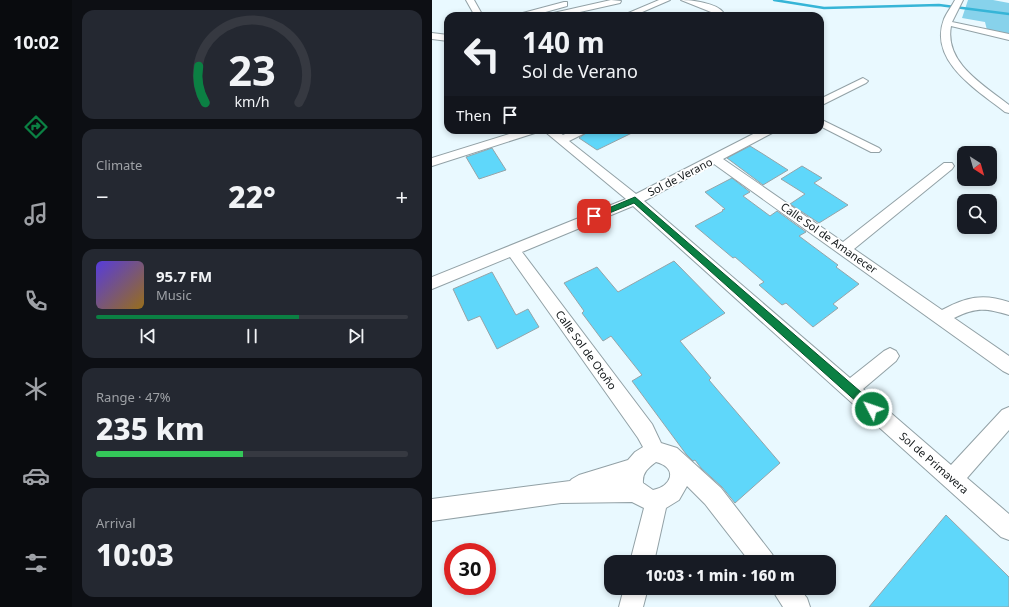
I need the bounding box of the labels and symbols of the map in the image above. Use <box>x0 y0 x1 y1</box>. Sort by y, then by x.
north arrow <box>957 146 997 186</box>
street label: Sol de Verano <box>645 154 715 199</box>
pin <box>577 199 611 233</box>
street label: Calle Sol de Amanecer <box>778 199 881 277</box>
street label: Calle Sol de Otoño <box>552 307 621 393</box>
position arrow <box>851 388 893 430</box>
street label: Sol de Primavera <box>897 428 972 497</box>
speed limit sign: 30 <box>444 543 496 595</box>

